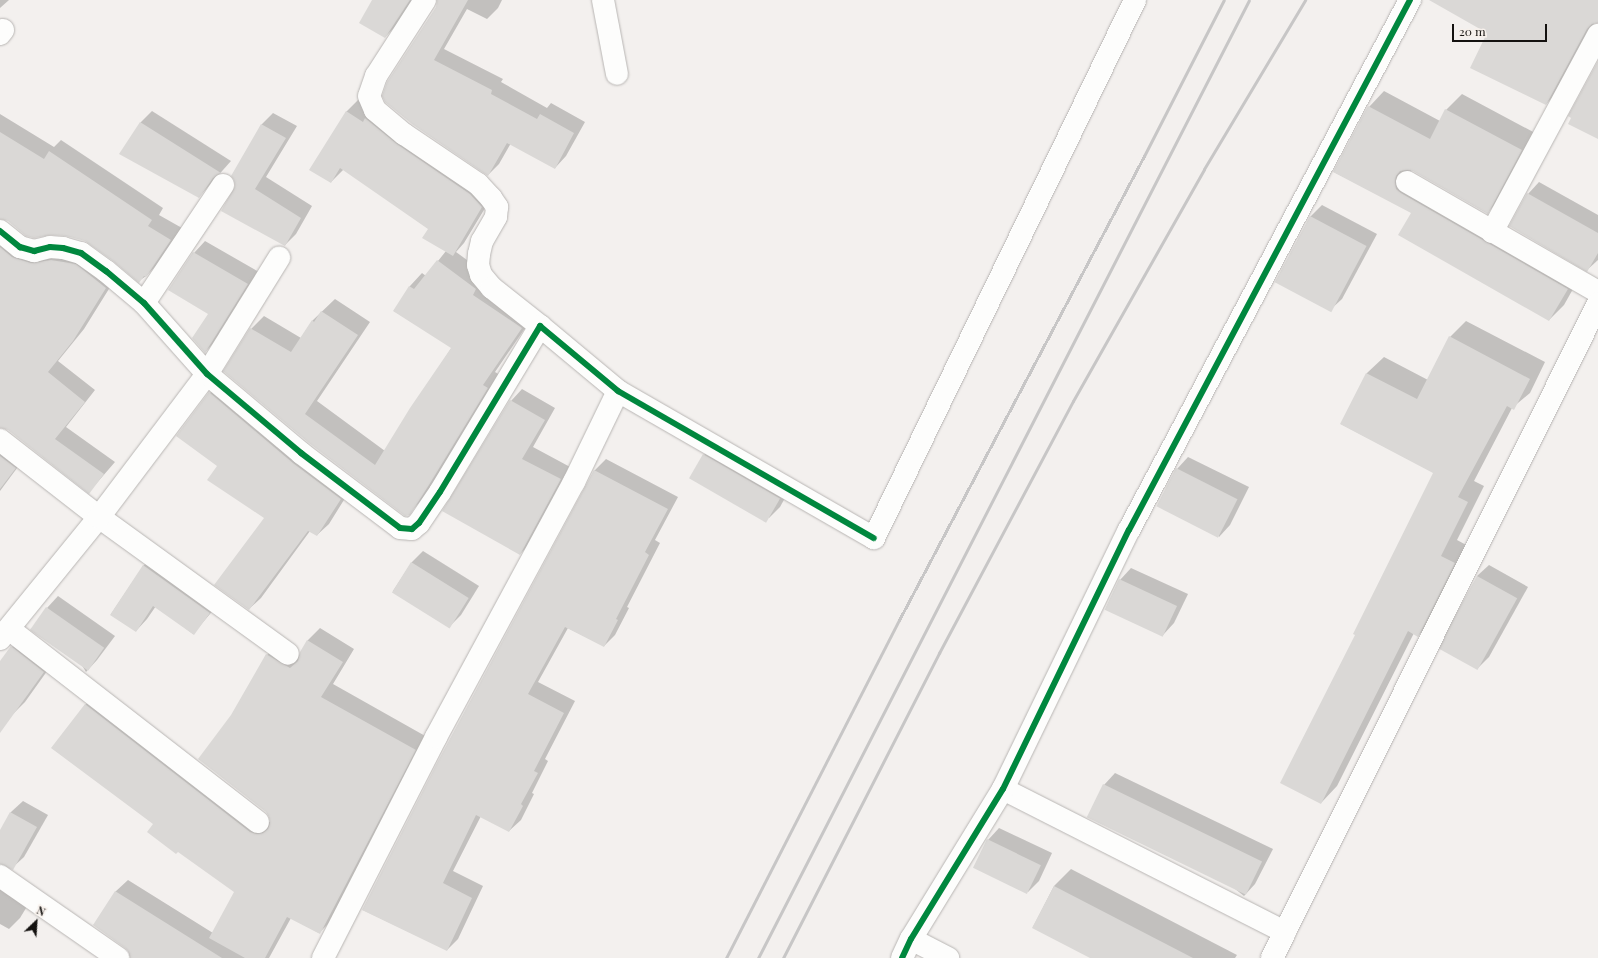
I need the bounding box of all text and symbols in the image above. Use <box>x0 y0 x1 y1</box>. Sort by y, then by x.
scale bar <box>1454 16 1549 42</box>
text: 20 m <box>1459 23 1486 39</box>
north arrow <box>16 902 56 942</box>
text: N <box>35 902 48 919</box>

